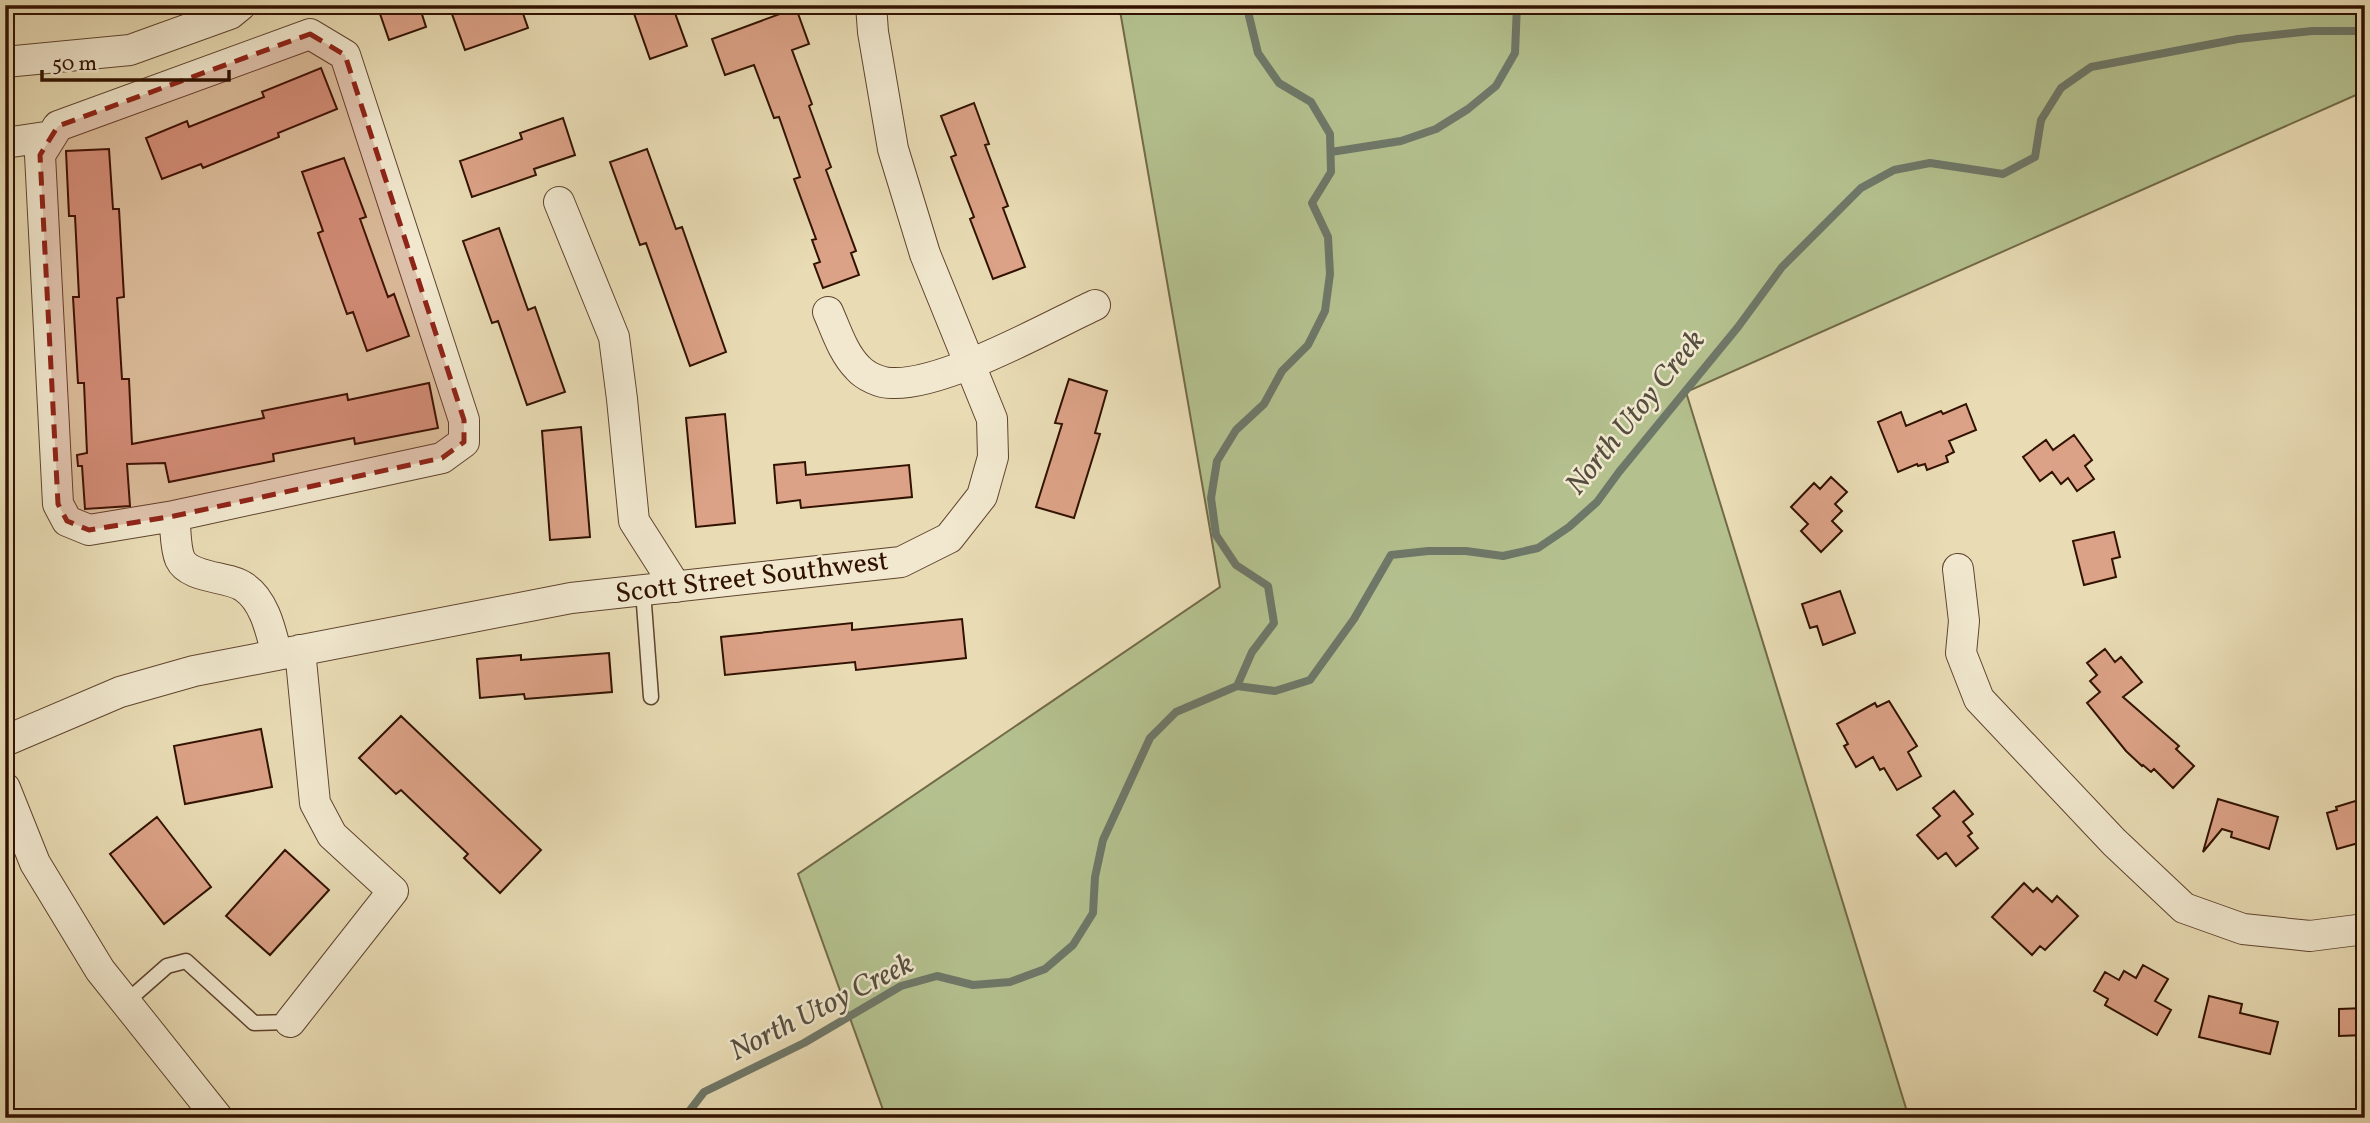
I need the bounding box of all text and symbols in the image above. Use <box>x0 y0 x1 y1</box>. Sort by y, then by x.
scale bar <box>42 38 229 82</box>
text: 50 m <box>52 50 97 79</box>
water label: North Utoy Creek <box>1556 321 1716 505</box>
street label: Scott Street Southwest <box>613 542 891 614</box>
water label: North Utoy Creek <box>723 943 921 1072</box>

